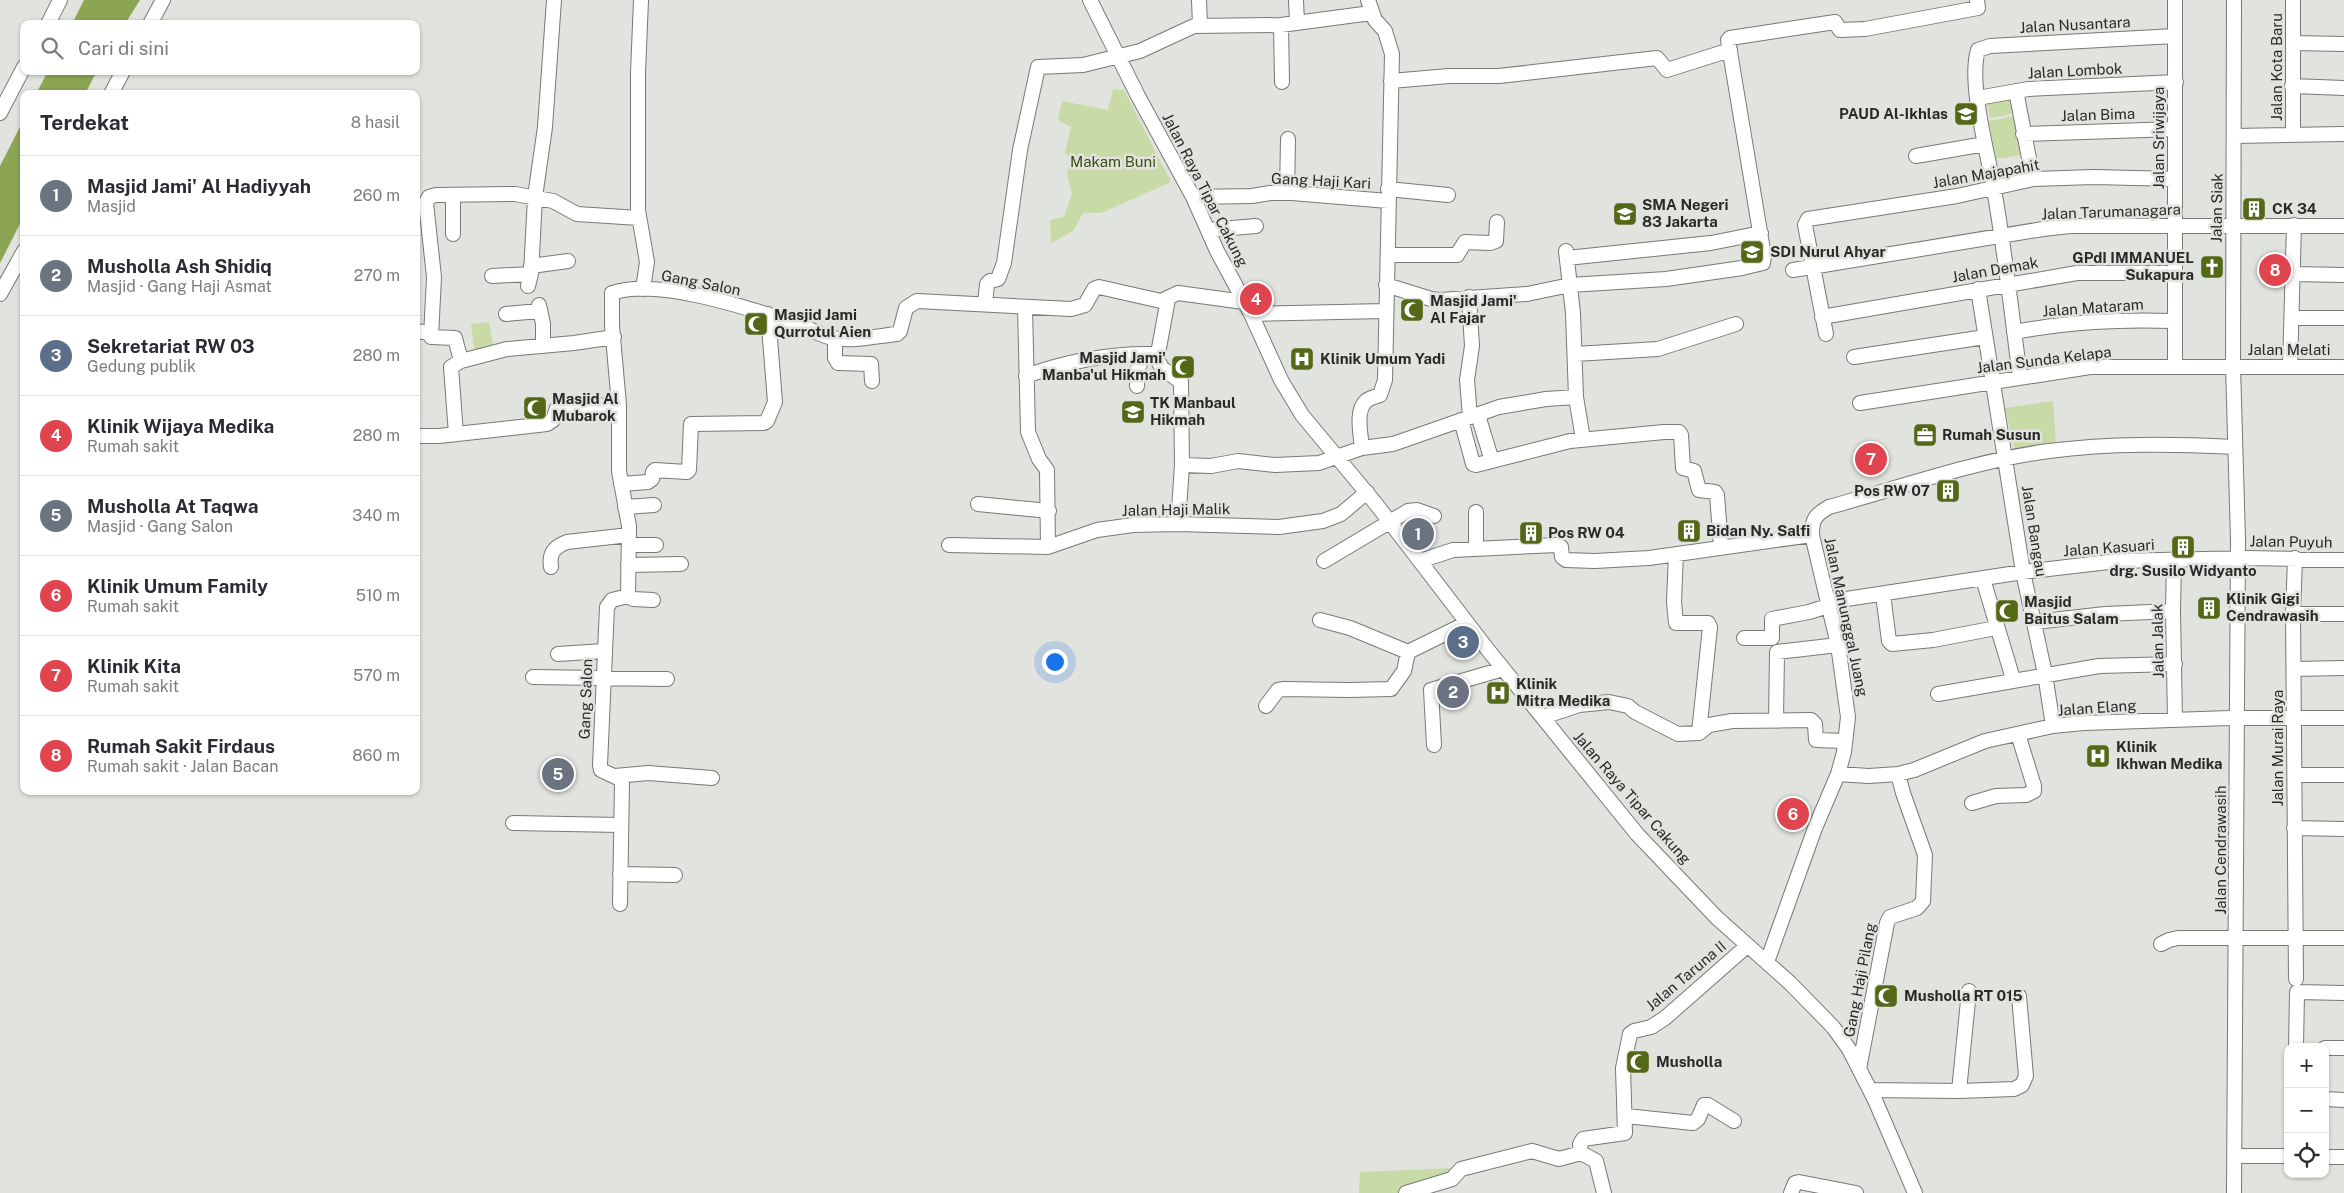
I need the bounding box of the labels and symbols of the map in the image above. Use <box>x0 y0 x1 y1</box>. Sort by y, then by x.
street label: Jalan Nusantara <box>2019 13 2131 36</box>
street label: Jalan Kota Baru <box>2268 13 2285 121</box>
street label: Jalan Lombok <box>2027 60 2123 81</box>
street label: Jalan Sriwijaya <box>2150 87 2167 189</box>
school or university icon: PAUD Al-Ikhlas <box>1953 101 1979 127</box>
place label: PAUD Al-Ikhlas <box>1839 105 1948 122</box>
street label: Jalan Bima <box>2061 105 2135 124</box>
street label: Jalan Raya Tipar Cakung <box>1159 110 1252 269</box>
park label: Makam Buni <box>1070 153 1156 170</box>
street label: Jalan Majapahit <box>1931 156 2041 191</box>
street label: Gang Haji Kari <box>1271 169 1371 192</box>
street label: Jalan Siak <box>2207 173 2226 243</box>
place label: SMA Negeri 83 Jakarta <box>1642 196 1729 230</box>
building icon: CK 34 <box>2241 196 2267 222</box>
place label: CK 34 <box>2272 200 2317 217</box>
school or university icon: SMA Negeri 83 Jakarta <box>1612 201 1638 227</box>
street label: Jalan Tarumanagara <box>2041 201 2181 222</box>
school or university icon: SDI Nurul Ahyar <box>1739 239 1765 265</box>
place label: SDI Nurul Ahyar <box>1770 243 1886 260</box>
place label: GPdI IMMANUEL Sukapura <box>2072 249 2194 283</box>
pin: 8 <box>2259 251 2291 289</box>
street label: Jalan Demak <box>1950 254 2040 285</box>
church icon: GPdI IMMANUEL Sukapura <box>2199 254 2225 280</box>
street label: Gang Salon <box>660 266 742 299</box>
pin: 4 <box>1240 280 1272 318</box>
place label: Masjid Jami' Al Fajar <box>1430 292 1517 326</box>
street label: Jalan Mataram <box>2042 295 2144 320</box>
mosque icon: Masjid Jami' Al Fajar <box>1399 297 1425 323</box>
place label: Masjid Jami Qurrotul Aien <box>774 306 871 340</box>
mosque icon: Masjid Jami Qurrotul Aien <box>743 311 769 337</box>
street label: Jalan Melati <box>2248 341 2330 358</box>
street label: Jalan Sunda Kelapa <box>1976 343 2112 376</box>
hospital icon: Klinik Umum Yadi <box>1289 346 1315 372</box>
place label: Masjid Jami' Manba'ul Hikmah <box>1042 349 1166 383</box>
place label: Klinik Umum Yadi <box>1320 350 1445 367</box>
mosque icon: Masjid Jami' Manba'ul Hikmah <box>1170 354 1196 380</box>
place label: Masjid Al Mubarok <box>552 390 619 424</box>
place label: TK Manbaul Hikmah <box>1150 394 1236 428</box>
mosque icon: Masjid Al Mubarok <box>522 395 548 421</box>
school or university icon: TK Manbaul Hikmah <box>1120 399 1146 425</box>
office icon: Rumah Susun <box>1912 422 1938 448</box>
place label: Rumah Susun <box>1942 426 2041 443</box>
pin: 7 <box>1855 440 1887 478</box>
building icon: Pos RW 07 <box>1935 478 1961 504</box>
place label: Pos RW 07 <box>1854 482 1930 499</box>
street label: Jalan Bangau <box>2019 484 2050 578</box>
street label: Jalan Haji Malik <box>1122 500 1230 519</box>
pin: 1 <box>1402 515 1434 553</box>
building icon: Bidan Ny. Salfi <box>1676 518 1702 544</box>
building icon: Pos RW 04 <box>1518 520 1544 546</box>
place label: Bidan Ny. Salfi <box>1706 522 1810 539</box>
place label: Pos RW 04 <box>1548 524 1625 541</box>
street label: Jalan Puyuh <box>2249 532 2333 551</box>
building icon: drg. Susilo Widyanto <box>2170 534 2196 560</box>
street label: Jalan Manunggal Juang <box>1821 536 1872 698</box>
street label: Jalan Kasuari <box>2063 536 2155 559</box>
place label: drg. Susilo Widyanto <box>2109 562 2257 579</box>
place label: Klinik Gigi Cendrawasih <box>2226 590 2319 624</box>
place label: Masjid Baitus Salam <box>2024 593 2119 627</box>
building icon: Klinik Gigi Cendrawasih <box>2196 595 2222 621</box>
mosque icon: Masjid Baitus Salam <box>1994 598 2020 624</box>
street label: Jalan Jalak <box>2148 604 2167 678</box>
pin: 3 <box>1447 623 1479 661</box>
your location <box>1042 649 1068 675</box>
street label: Gang Salon <box>576 658 595 740</box>
pin: 2 <box>1437 673 1469 711</box>
place label: Klinik Mitra Medika <box>1516 675 1610 709</box>
hospital icon: Klinik Mitra Medika <box>1485 680 1511 706</box>
street label: Jalan Murai Raya <box>2269 690 2286 806</box>
street label: Jalan Elang <box>2057 696 2137 719</box>
street label: Jalan Raya Tipar Cakung <box>1570 728 1695 867</box>
place label: Klinik Ikhwan Medika <box>2116 738 2223 772</box>
hospital icon: Klinik Ikhwan Medika <box>2085 743 2111 769</box>
pin: 5 <box>542 755 574 793</box>
street label: Jalan Cendrawasih <box>2212 785 2229 915</box>
pin: 6 <box>1777 795 1809 833</box>
street label: Gang Haji Pilang <box>1840 921 1879 1039</box>
street label: Jalan Taruna II <box>1642 937 1729 1014</box>
mosque icon: Musholla RT 015 <box>1873 983 1899 1009</box>
place label: Musholla RT 015 <box>1904 987 2023 1004</box>
mosque icon: Musholla <box>1625 1049 1651 1075</box>
place label: Musholla <box>1656 1053 1722 1070</box>

